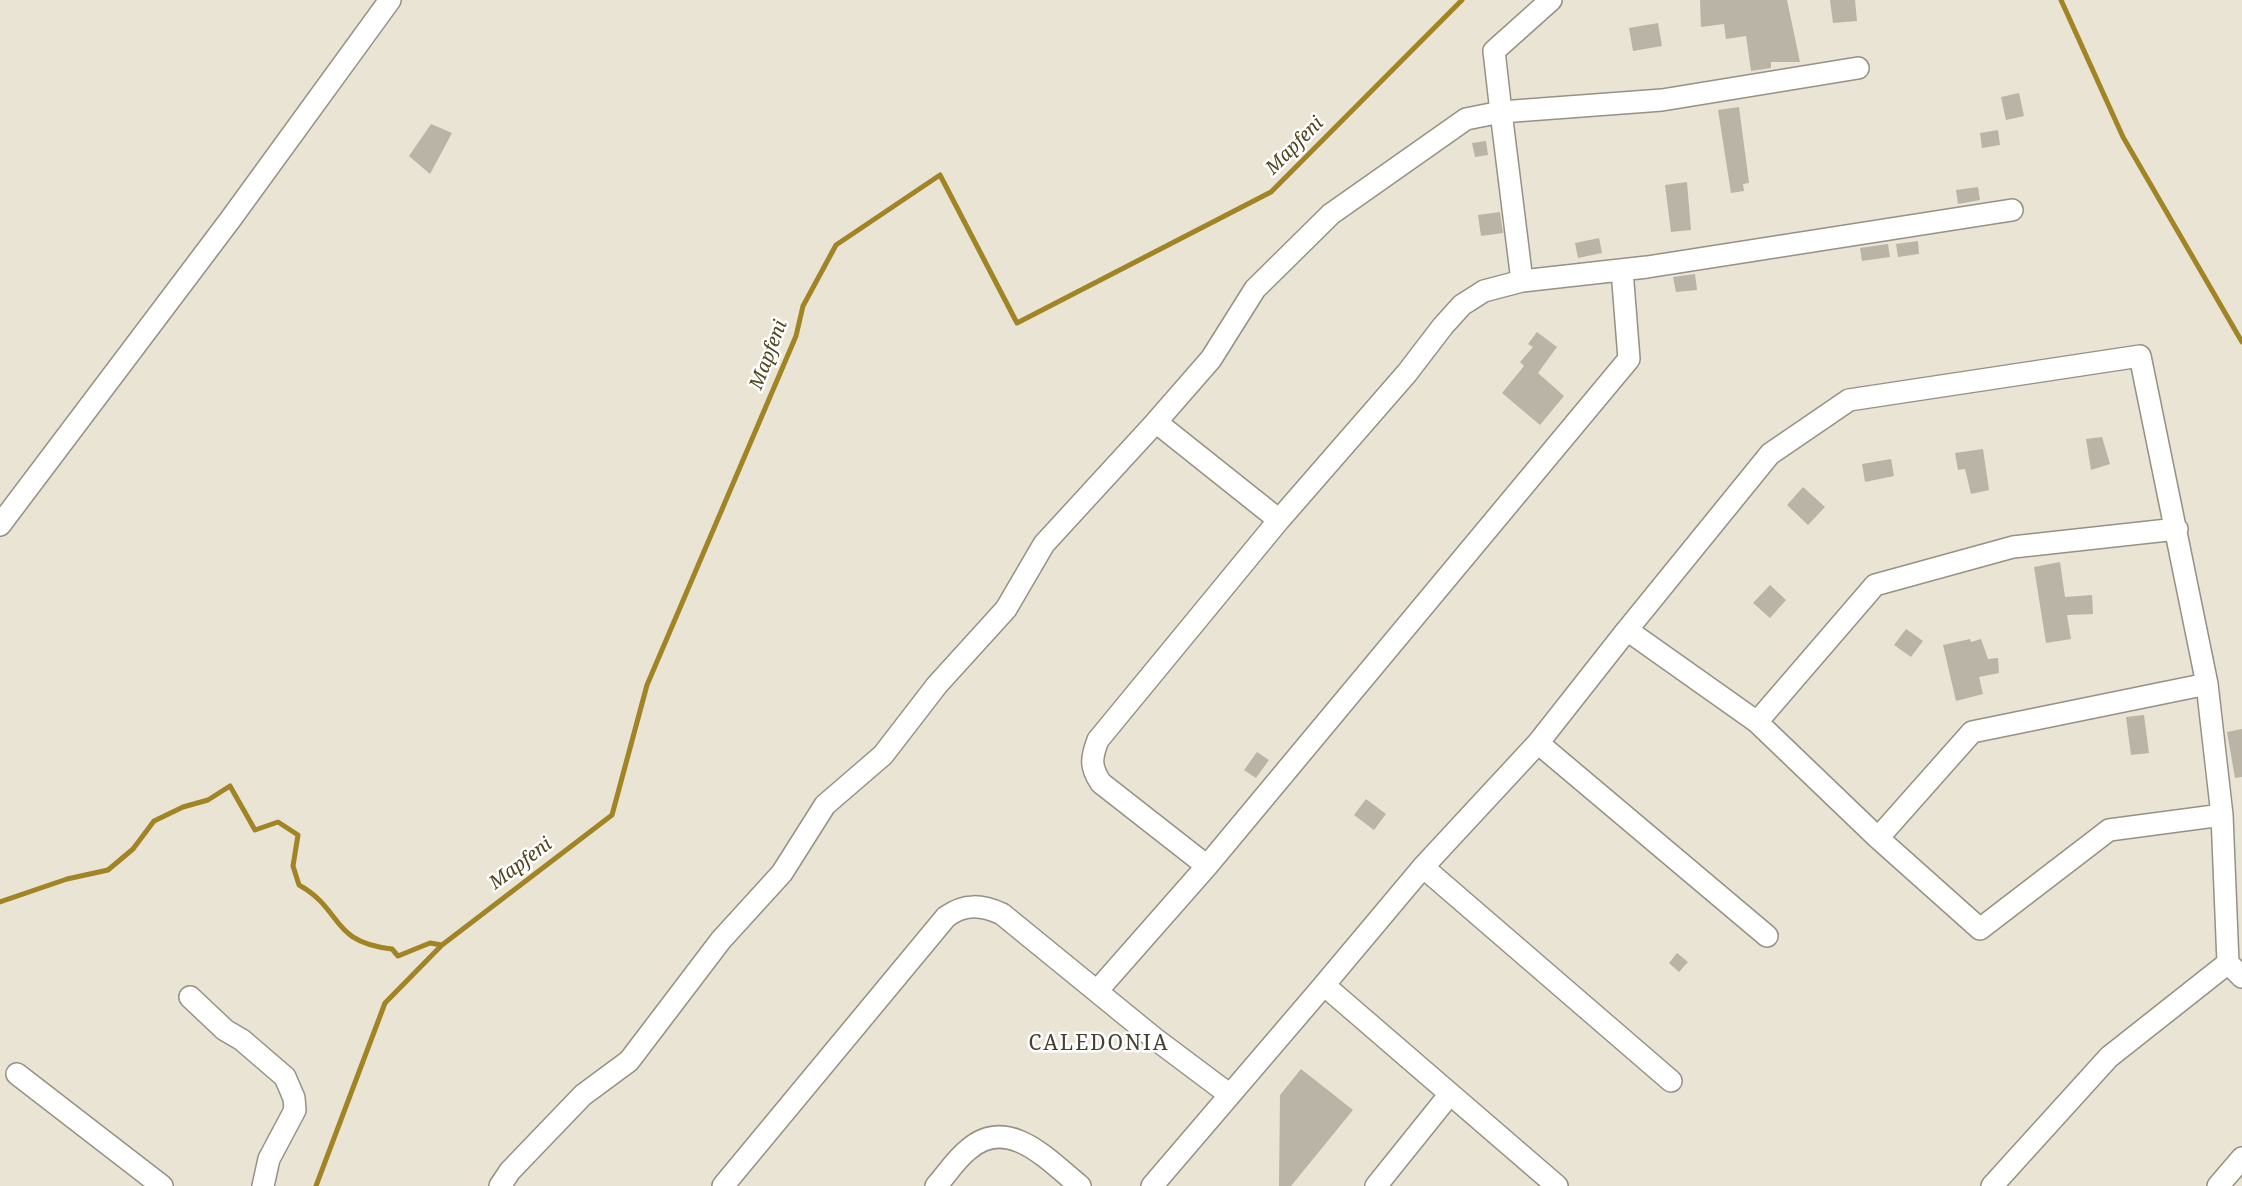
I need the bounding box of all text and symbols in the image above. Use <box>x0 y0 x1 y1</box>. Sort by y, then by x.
water label: Mapfeni <box>1261 112 1329 180</box>
water label: Mapfeni <box>745 317 793 393</box>
water label: Mapfeni <box>485 833 557 895</box>
district label: CALEDONIA <box>1030 1031 1168 1057</box>

